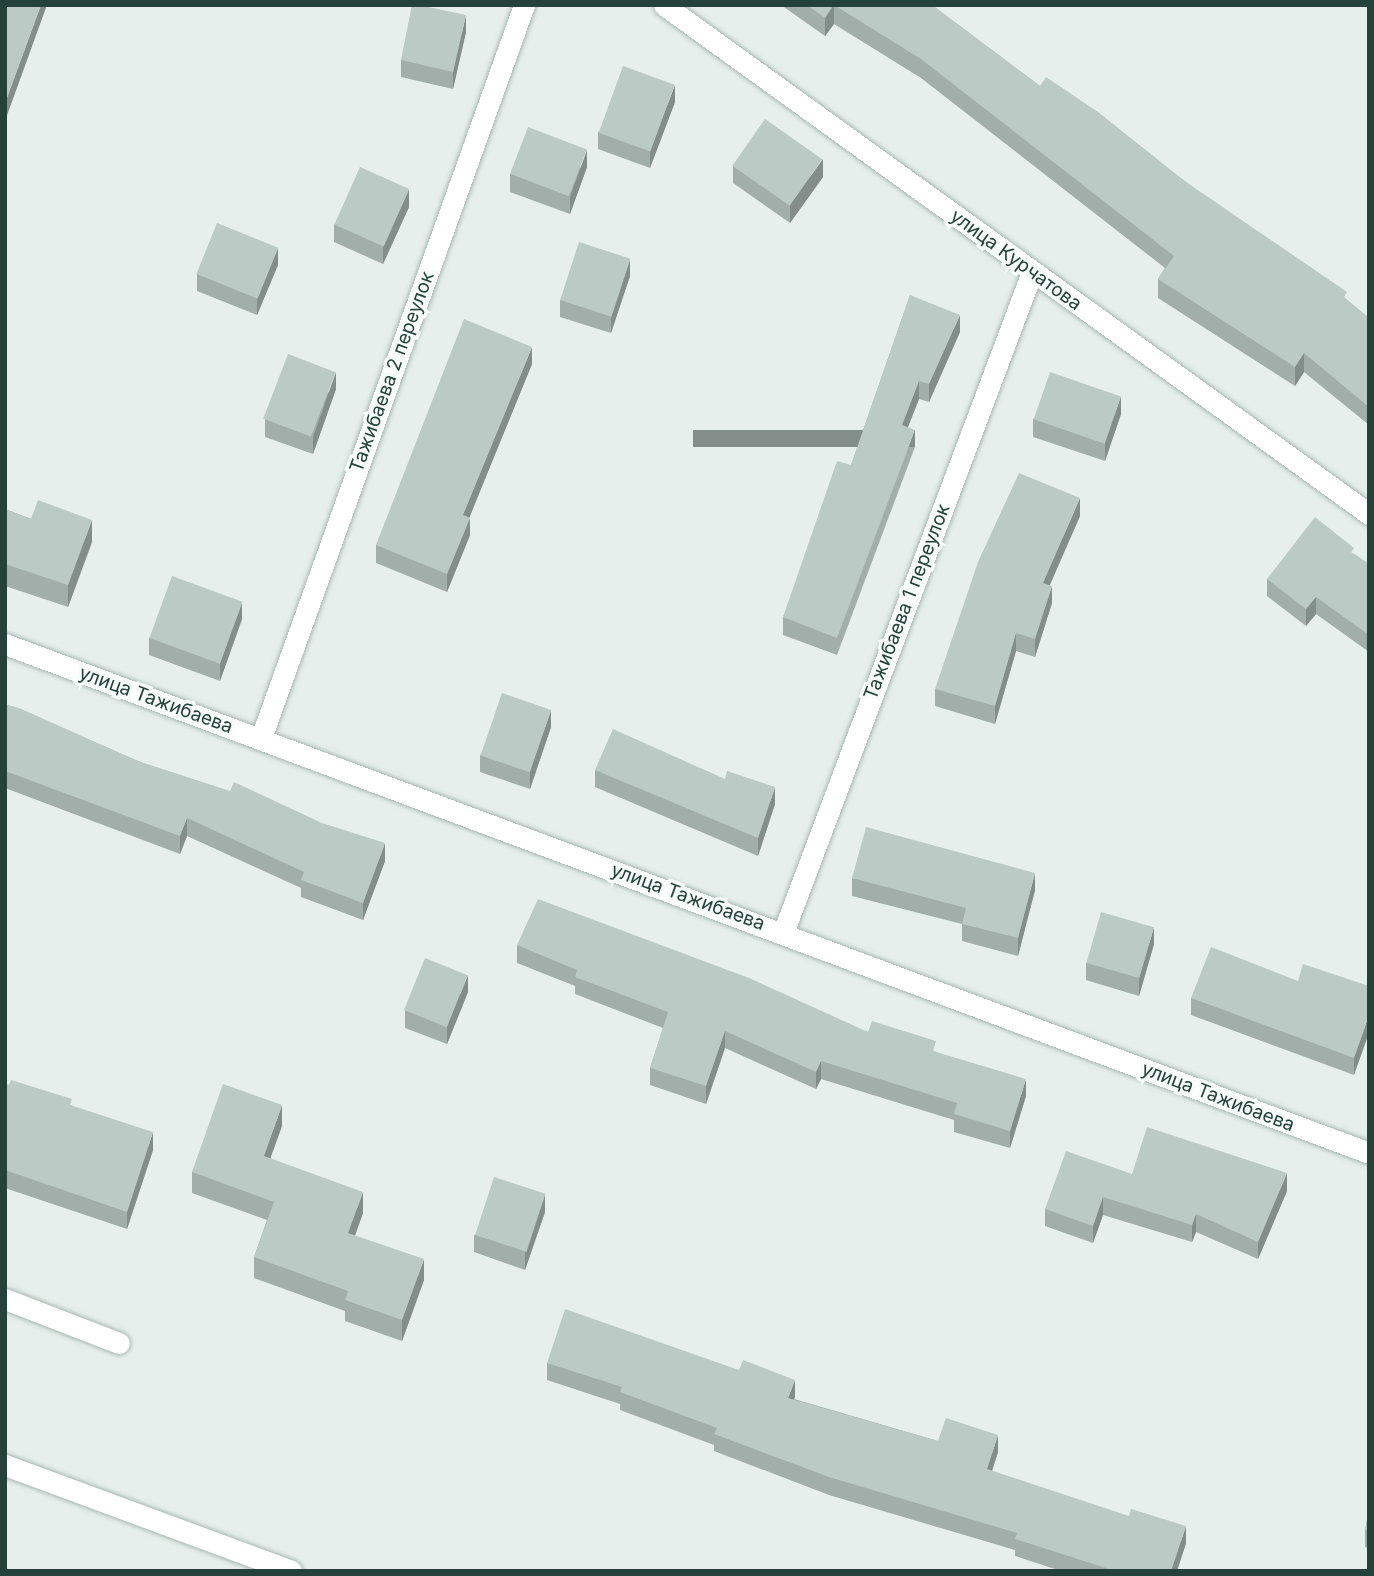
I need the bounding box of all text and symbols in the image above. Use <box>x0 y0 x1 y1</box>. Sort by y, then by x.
street label: улица Курчатова <box>946 205 1086 315</box>
street label: Тажибаева 2 переулок <box>345 269 439 475</box>
street label: Тажибаева 1 переулок <box>859 501 955 703</box>
street label: улица Тажибаева <box>76 662 236 738</box>
street label: улица Тажибаева <box>608 859 768 935</box>
street label: улица Тажибаева <box>1138 1057 1298 1137</box>

